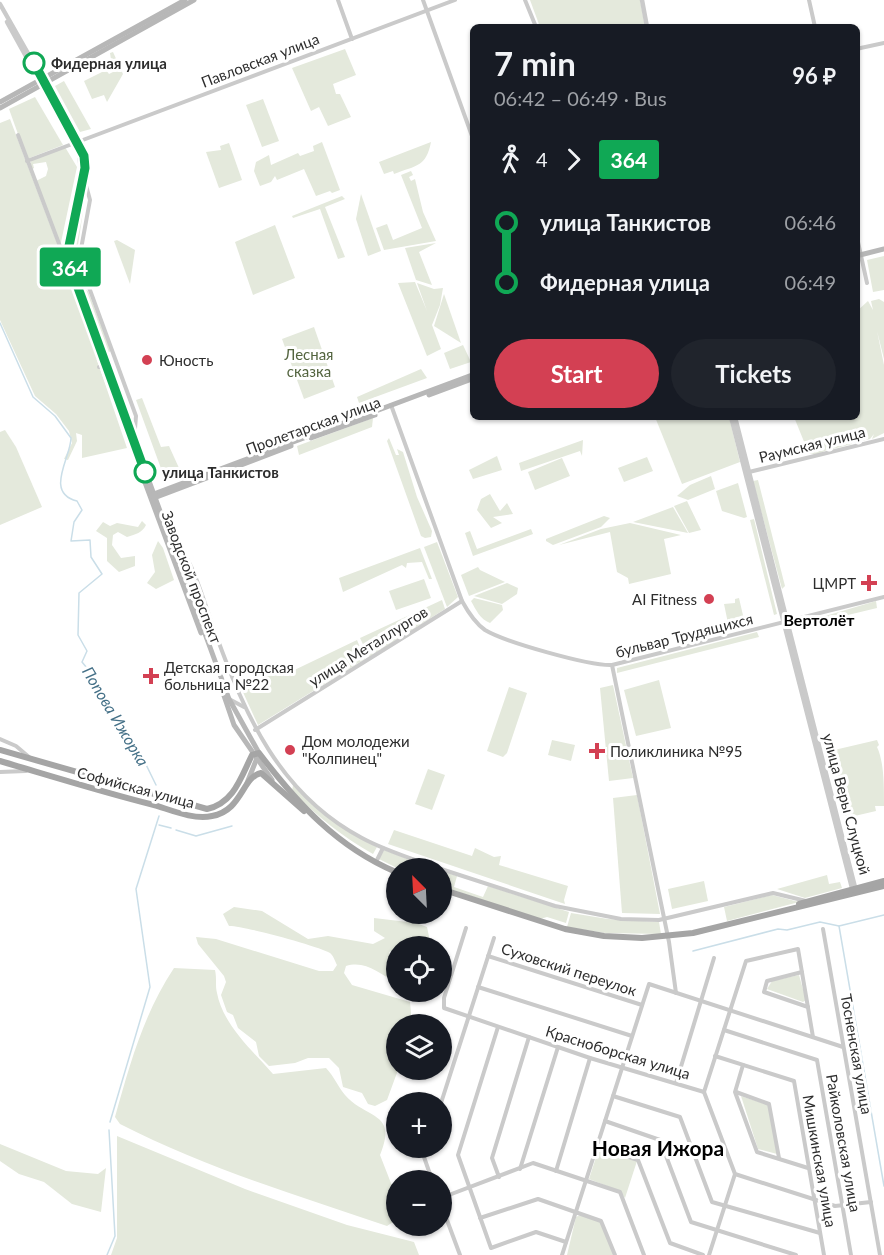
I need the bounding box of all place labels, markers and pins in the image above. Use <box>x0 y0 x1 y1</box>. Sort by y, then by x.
marker: Фидерная улица <box>23 52 45 74</box>
place label: Фидерная улица <box>51 54 167 72</box>
place label: Юность <box>159 351 213 369</box>
marker: Юность <box>140 353 154 367</box>
marker: улица Танкистов <box>134 461 156 483</box>
place label: улица Танкистов <box>162 463 279 481</box>
place label: ЦМРТ <box>813 574 856 592</box>
marker: ЦМРТ <box>860 574 878 592</box>
place label: AI Fitness <box>632 590 697 608</box>
marker: AI Fitness <box>702 592 716 606</box>
place label: Детская городская больница №22 <box>164 658 294 693</box>
marker: Детская городская больница №22 <box>142 667 160 685</box>
place label: Дом молодежи "Колпинец" <box>302 732 410 767</box>
marker: Поликлиника №95 <box>588 742 606 760</box>
place label: Поликлиника №95 <box>610 742 743 760</box>
marker: Дом молодежи "Колпинец" <box>283 743 297 757</box>

